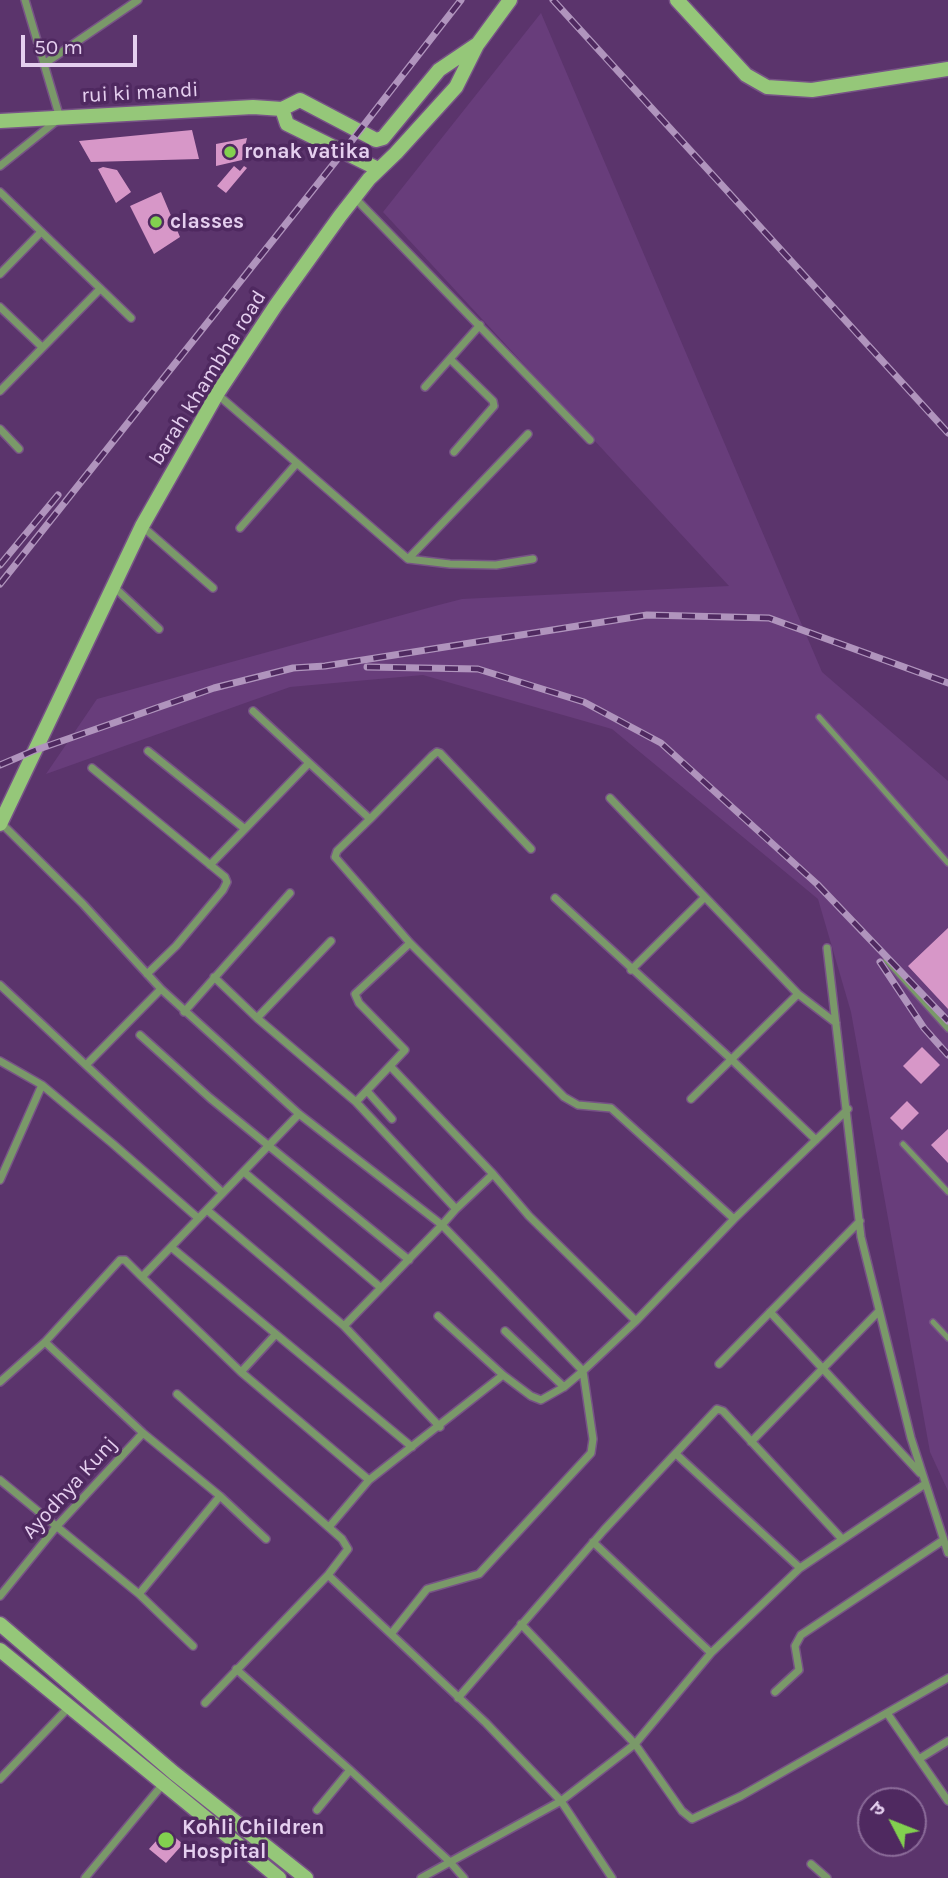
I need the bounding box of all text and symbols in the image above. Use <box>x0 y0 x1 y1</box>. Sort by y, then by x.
scale bar <box>24 21 140 65</box>
text: 50 m <box>34 35 83 59</box>
street label: rui ki mandi <box>81 77 199 109</box>
place label: ronak vatika <box>244 139 370 165</box>
marker: ronak vatika <box>222 144 238 160</box>
place label: classes <box>170 209 244 235</box>
marker: classes <box>148 214 164 230</box>
street label: barah khambha road <box>144 286 272 470</box>
street label: Ayodhya Kunj <box>18 1432 122 1544</box>
north arrow <box>857 1787 927 1857</box>
text: उ <box>866 1798 890 1821</box>
place label: Kohli Children Hospital <box>182 1815 324 1865</box>
marker: Kohli Children Hospital <box>156 1830 176 1850</box>

